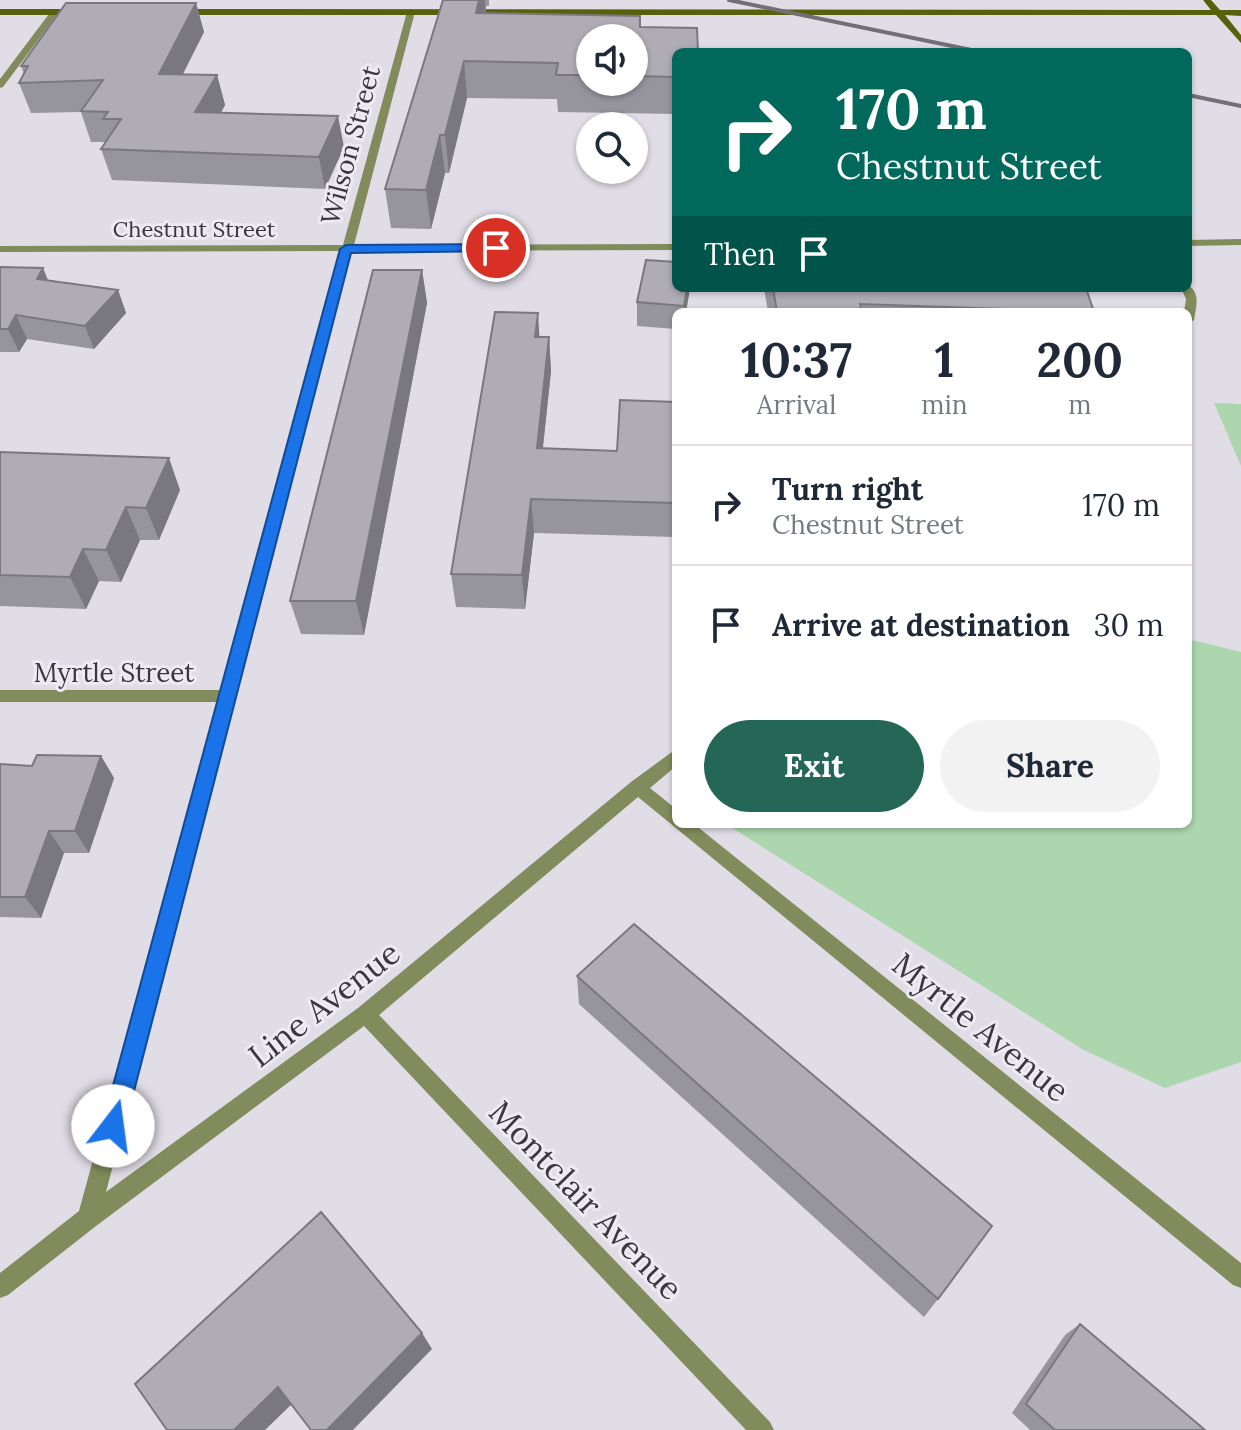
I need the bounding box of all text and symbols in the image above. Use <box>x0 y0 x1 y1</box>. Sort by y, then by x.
map controls <box>576 24 648 184</box>
button: sound <box>576 24 648 96</box>
street label: Wilson Street <box>313 62 387 228</box>
text: 170 m <box>836 73 987 144</box>
icon: right <box>704 80 808 184</box>
button: search <box>576 112 648 184</box>
text: Chestnut Street <box>836 143 1102 189</box>
pin <box>462 214 530 282</box>
street label: Chestnut Street <box>113 215 276 243</box>
icon: arrive <box>474 226 518 270</box>
icon: arrive <box>792 232 836 276</box>
text: Then <box>704 235 776 273</box>
text: 10:37 <box>741 329 852 390</box>
text: 1 <box>935 329 954 390</box>
text: 200 <box>1036 329 1123 390</box>
text: Arrival <box>757 388 836 421</box>
text: min <box>921 388 968 421</box>
text: m <box>1068 388 1091 421</box>
text: Turn right <box>772 470 923 508</box>
icon: right <box>704 483 748 527</box>
text: 170 m <box>1082 486 1160 524</box>
text: Chestnut Street <box>772 508 964 541</box>
icon: arrive <box>704 603 748 647</box>
text: Arrive at destination <box>772 606 1070 644</box>
text: 30 m <box>1094 606 1164 644</box>
street label: Myrtle Street <box>34 656 194 689</box>
button: Exit <box>704 720 924 812</box>
button: Share <box>940 720 1160 812</box>
street label: Line Avenue <box>240 932 408 1076</box>
street label: Myrtle Avenue <box>884 943 1078 1111</box>
position arrow <box>71 1084 155 1168</box>
street label: Montclair Avenue <box>480 1092 692 1308</box>

